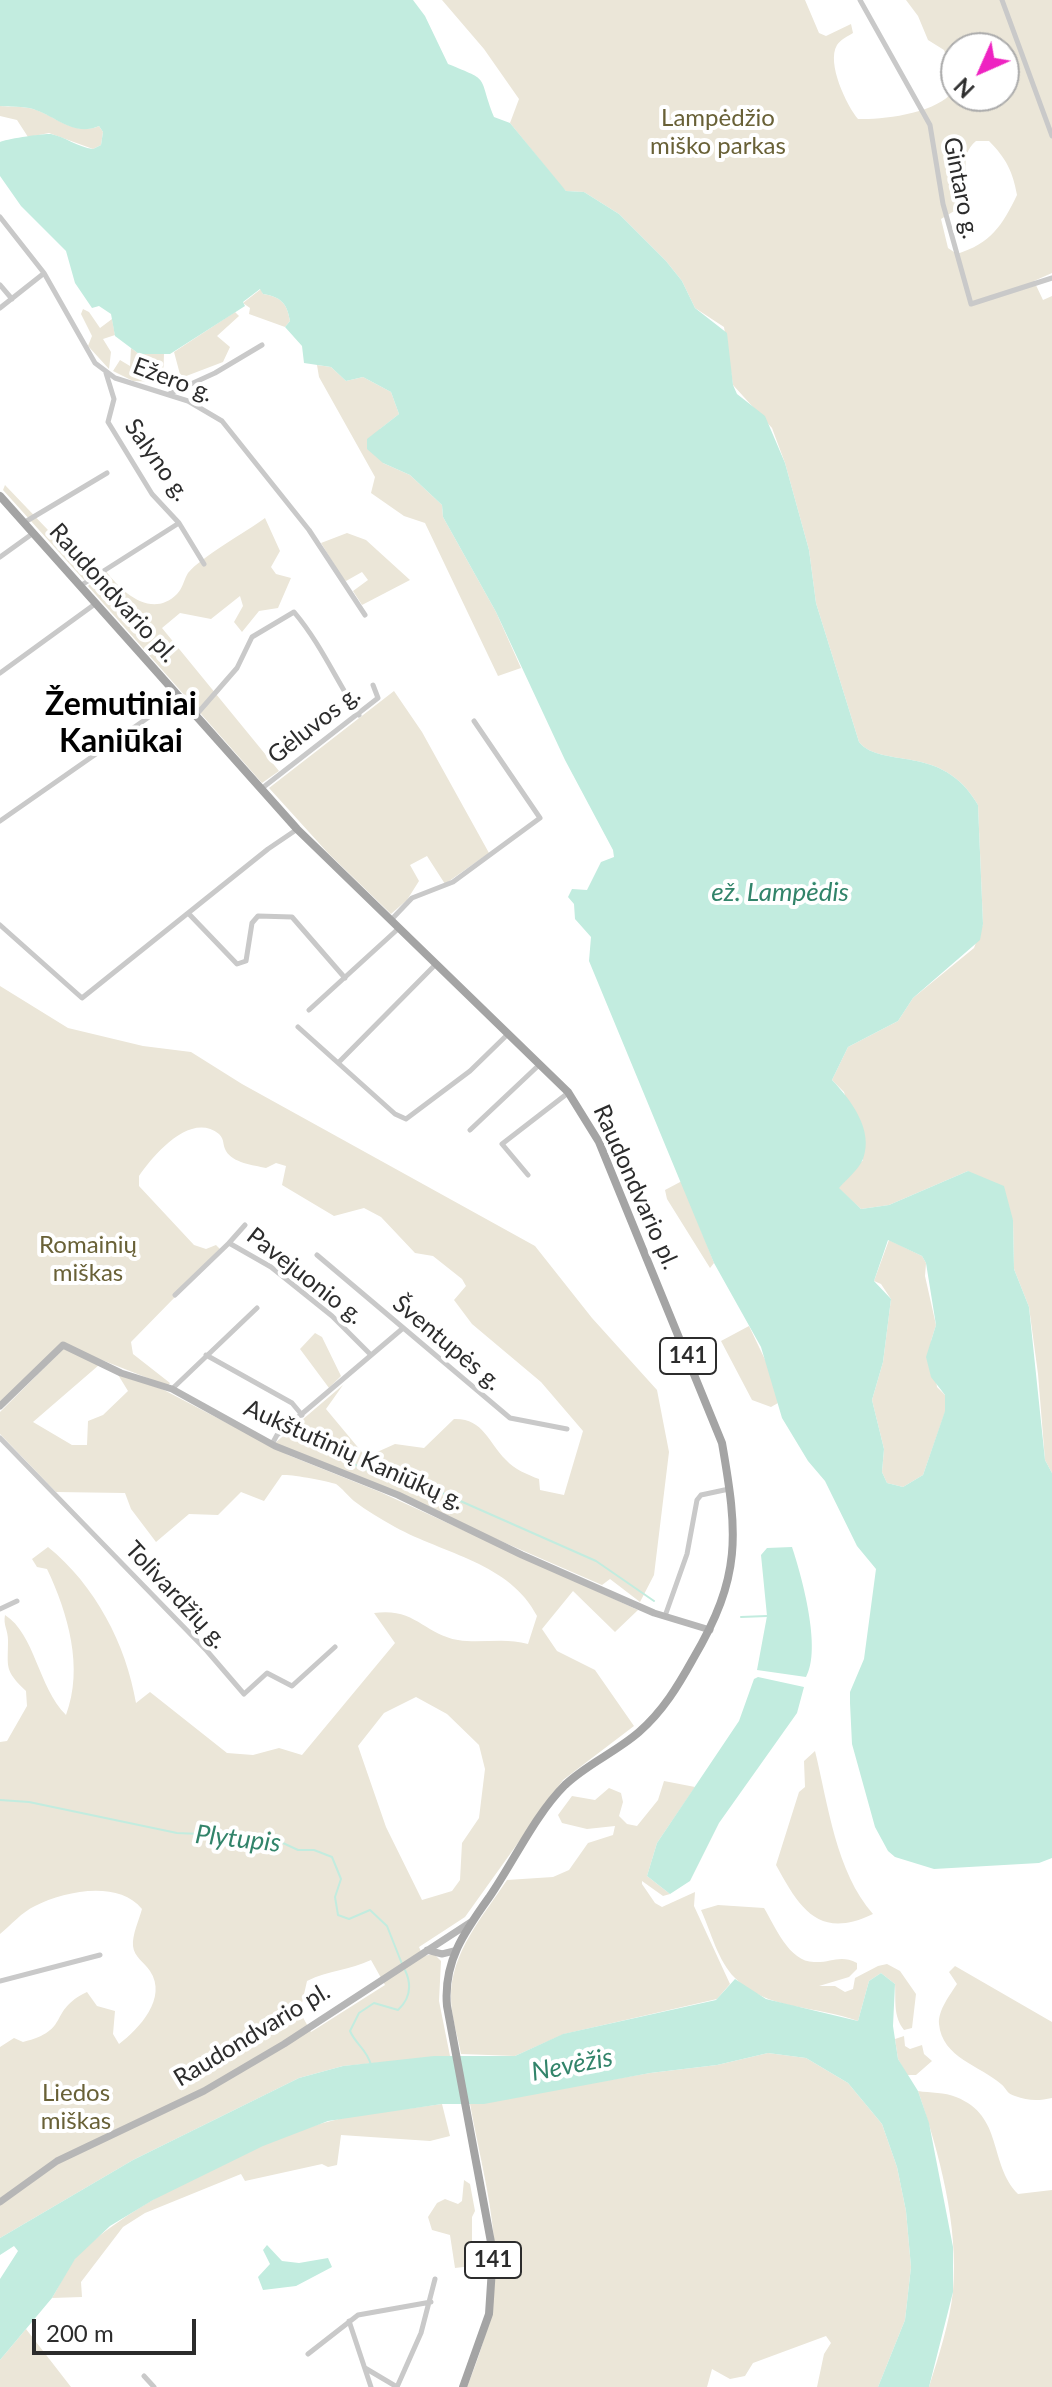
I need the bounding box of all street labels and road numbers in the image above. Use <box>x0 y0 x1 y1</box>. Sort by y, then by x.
street label: Gintaro g. <box>937 135 985 241</box>
street label: Ežero g. <box>129 352 217 408</box>
street label: Salyno g. <box>118 413 196 507</box>
street label: Raudondvario pl. <box>43 518 183 668</box>
street label: Gėluvos g. <box>262 680 366 770</box>
street label: Raudondvario pl. <box>587 1100 685 1274</box>
street label: Pavejuonio g. <box>241 1221 369 1331</box>
street label: Šventupės g. <box>387 1289 507 1397</box>
road number: 141 <box>660 1338 716 1374</box>
street label: Aukštutinių Kaniūkų g. <box>240 1394 468 1516</box>
street label: Tolivardžių g. <box>119 1535 233 1655</box>
street label: Raudondvario pl. <box>169 1977 335 2093</box>
road number: 141 <box>465 2242 521 2278</box>

